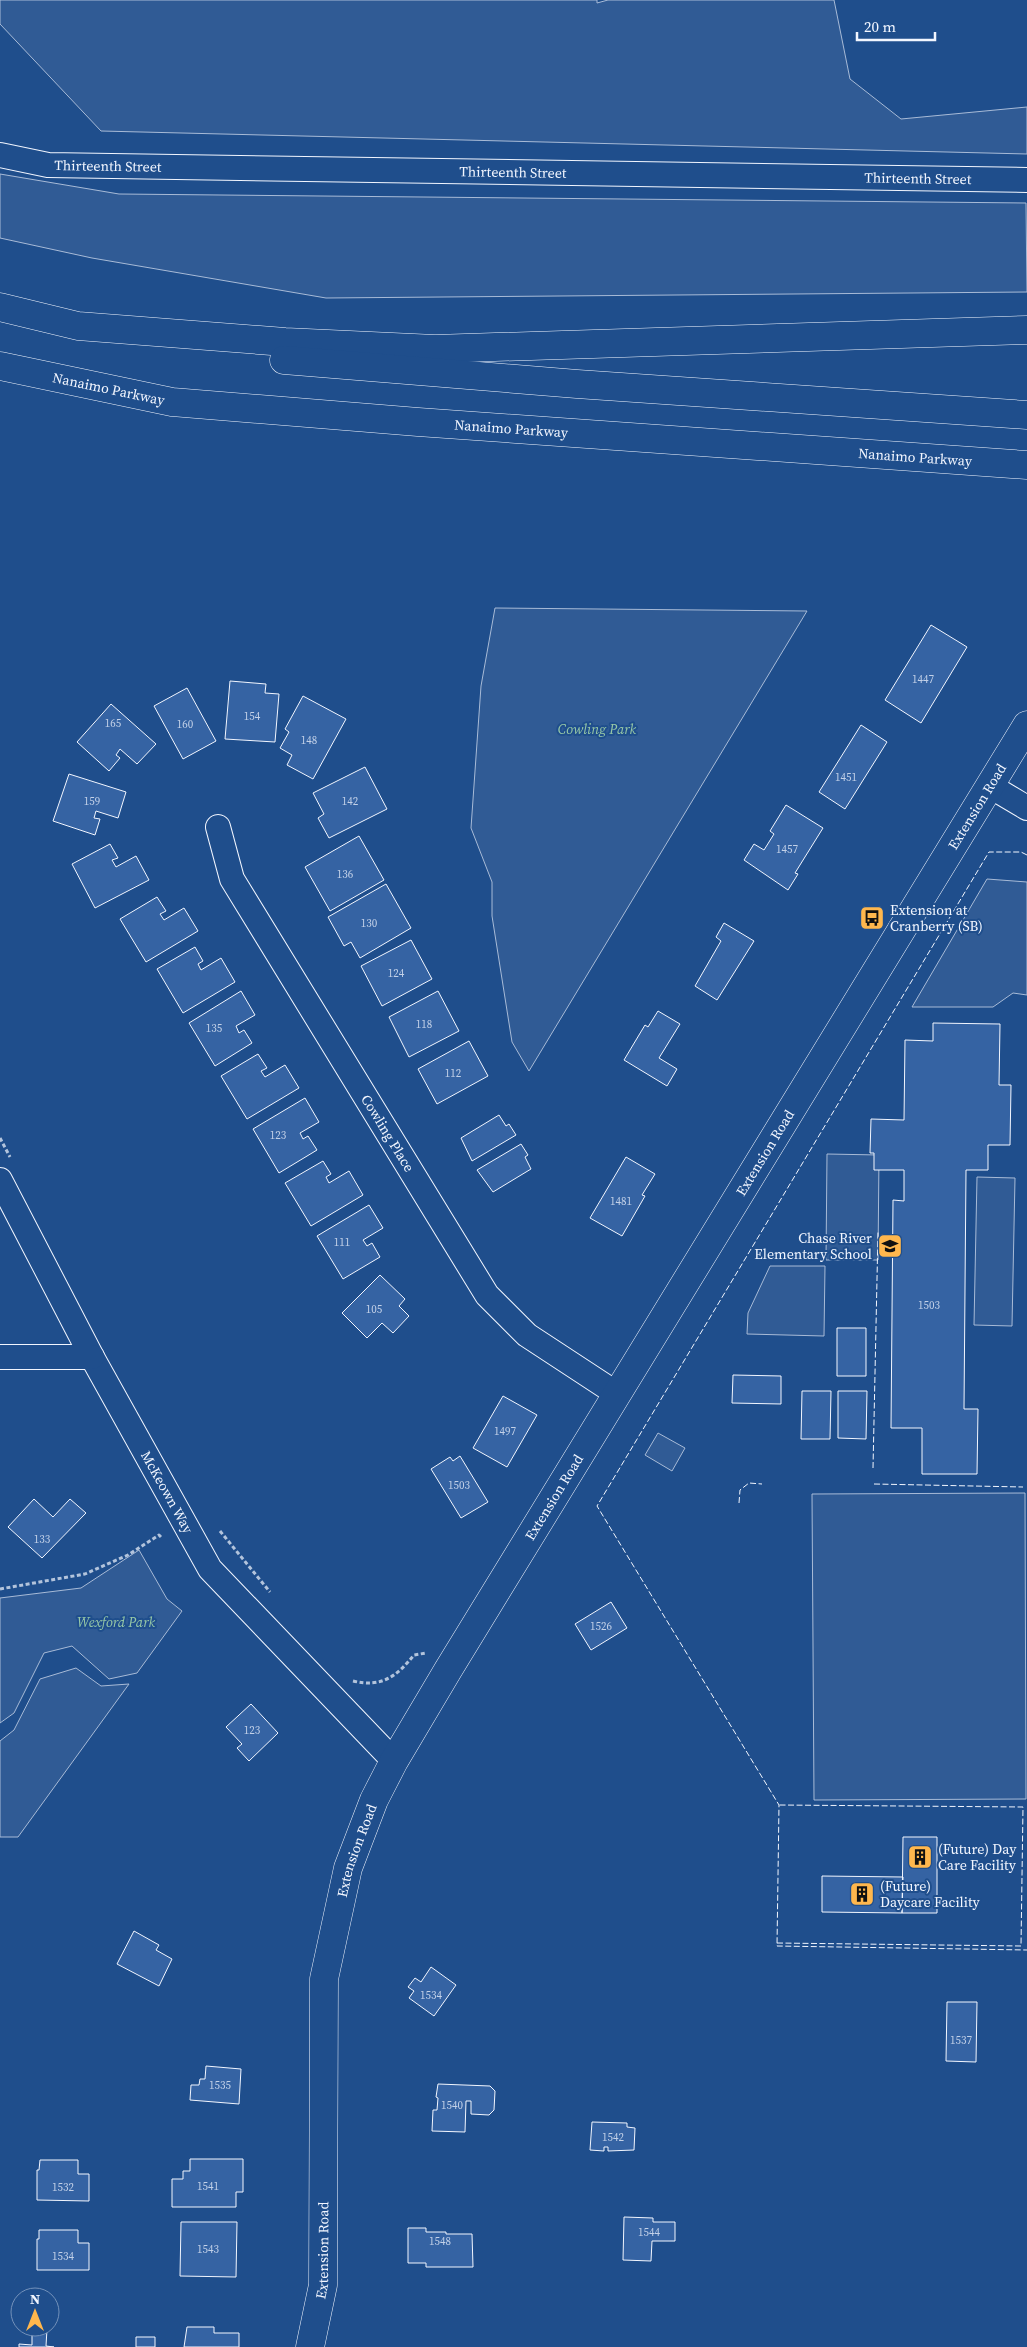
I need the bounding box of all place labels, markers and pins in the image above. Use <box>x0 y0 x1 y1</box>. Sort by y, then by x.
place label: Extension at Cranberry (SB) <box>890 900 983 936</box>
bus stop icon: Extension at Cranberry (SB) <box>859 905 885 931</box>
place label: Chase River Elementary School <box>754 1228 872 1264</box>
school or university icon: Chase River Elementary School <box>877 1233 903 1259</box>
place label: (Future) Day Care Facility <box>938 1839 1017 1875</box>
building icon: (Future) Day Care Facility <box>907 1844 933 1870</box>
place label: (Future) Daycare Facility <box>880 1876 980 1912</box>
building icon: (Future) Daycare Facility <box>849 1881 875 1907</box>

